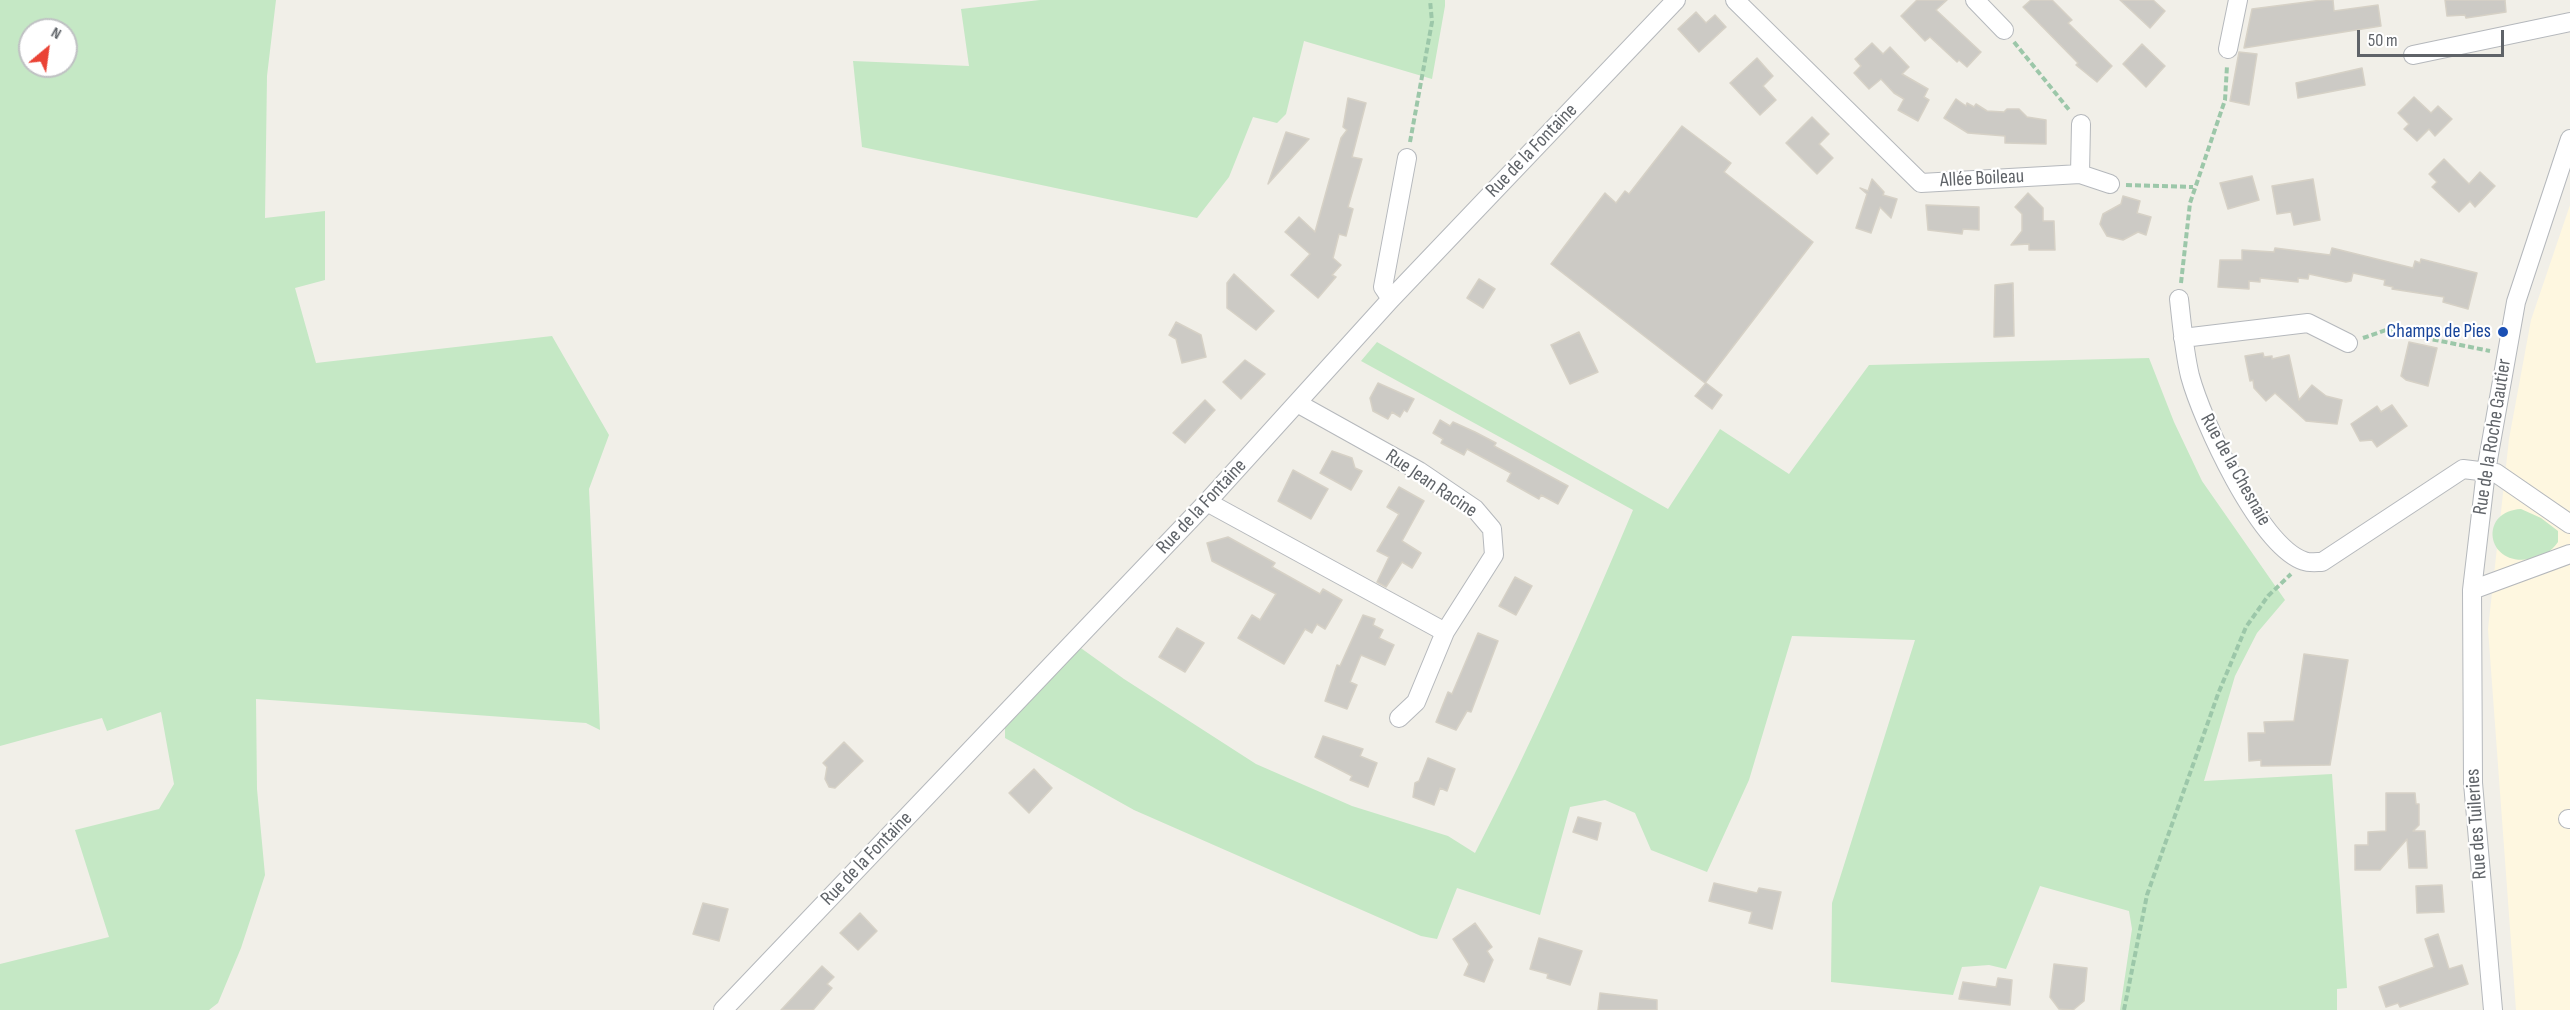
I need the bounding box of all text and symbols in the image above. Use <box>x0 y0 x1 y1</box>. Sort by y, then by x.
north arrow <box>18 18 78 78</box>
scale bar <box>2360 18 2507 56</box>
text: N <box>48 23 64 44</box>
text: 50 m <box>2368 30 2398 51</box>
street label: Rue de la Fontaine <box>1481 99 1583 203</box>
street label: Allée Boileau <box>1939 165 2025 193</box>
place label: Champs de Pies <box>2387 320 2491 344</box>
marker: Champs de Pies <box>2496 325 2510 339</box>
street label: Rue de la Roche Gautier <box>2469 357 2517 517</box>
street label: Rue de la Chesnaie <box>2194 410 2276 530</box>
street label: Rue Jean Racine <box>1381 445 1481 523</box>
street label: Rue de la Fontaine <box>1152 454 1252 560</box>
street label: Rue des Tuileries <box>2461 768 2493 880</box>
street label: Rue de la Fontaine <box>816 807 918 911</box>

